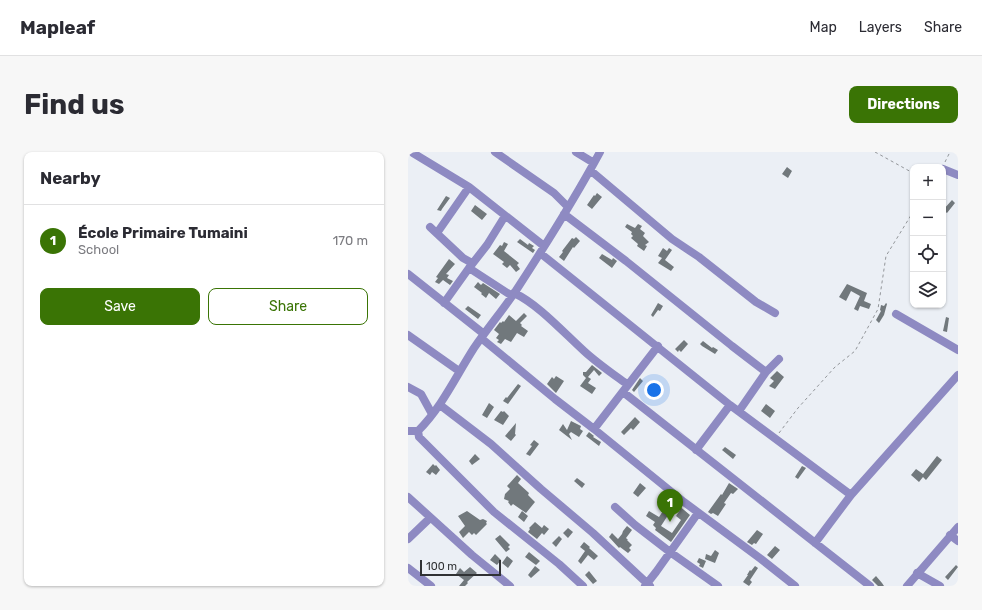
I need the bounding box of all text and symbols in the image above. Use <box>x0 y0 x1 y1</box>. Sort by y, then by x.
text: Mapleaf <box>20 16 95 39</box>
text: Map <box>810 19 837 36</box>
text: Layers <box>859 19 902 36</box>
text: Share <box>924 19 962 36</box>
button: Directions <box>849 86 958 123</box>
text: Find us <box>24 88 124 121</box>
map controls <box>910 164 946 308</box>
button: + <box>910 164 946 200</box>
text: Nearby <box>40 168 101 188</box>
button: − <box>910 200 946 236</box>
text: École Primaire Tumaini <box>78 224 248 242</box>
text: 1 <box>50 233 56 248</box>
text: 170 m <box>333 233 368 248</box>
button: locate <box>910 236 946 272</box>
text: School <box>78 242 119 257</box>
button: layers <box>910 272 946 308</box>
button: Save <box>40 288 200 325</box>
button: Share <box>208 288 368 325</box>
your location <box>644 380 664 400</box>
pin: 1 <box>657 489 683 522</box>
scale bar <box>420 558 501 577</box>
text: 100 m <box>426 560 457 573</box>

